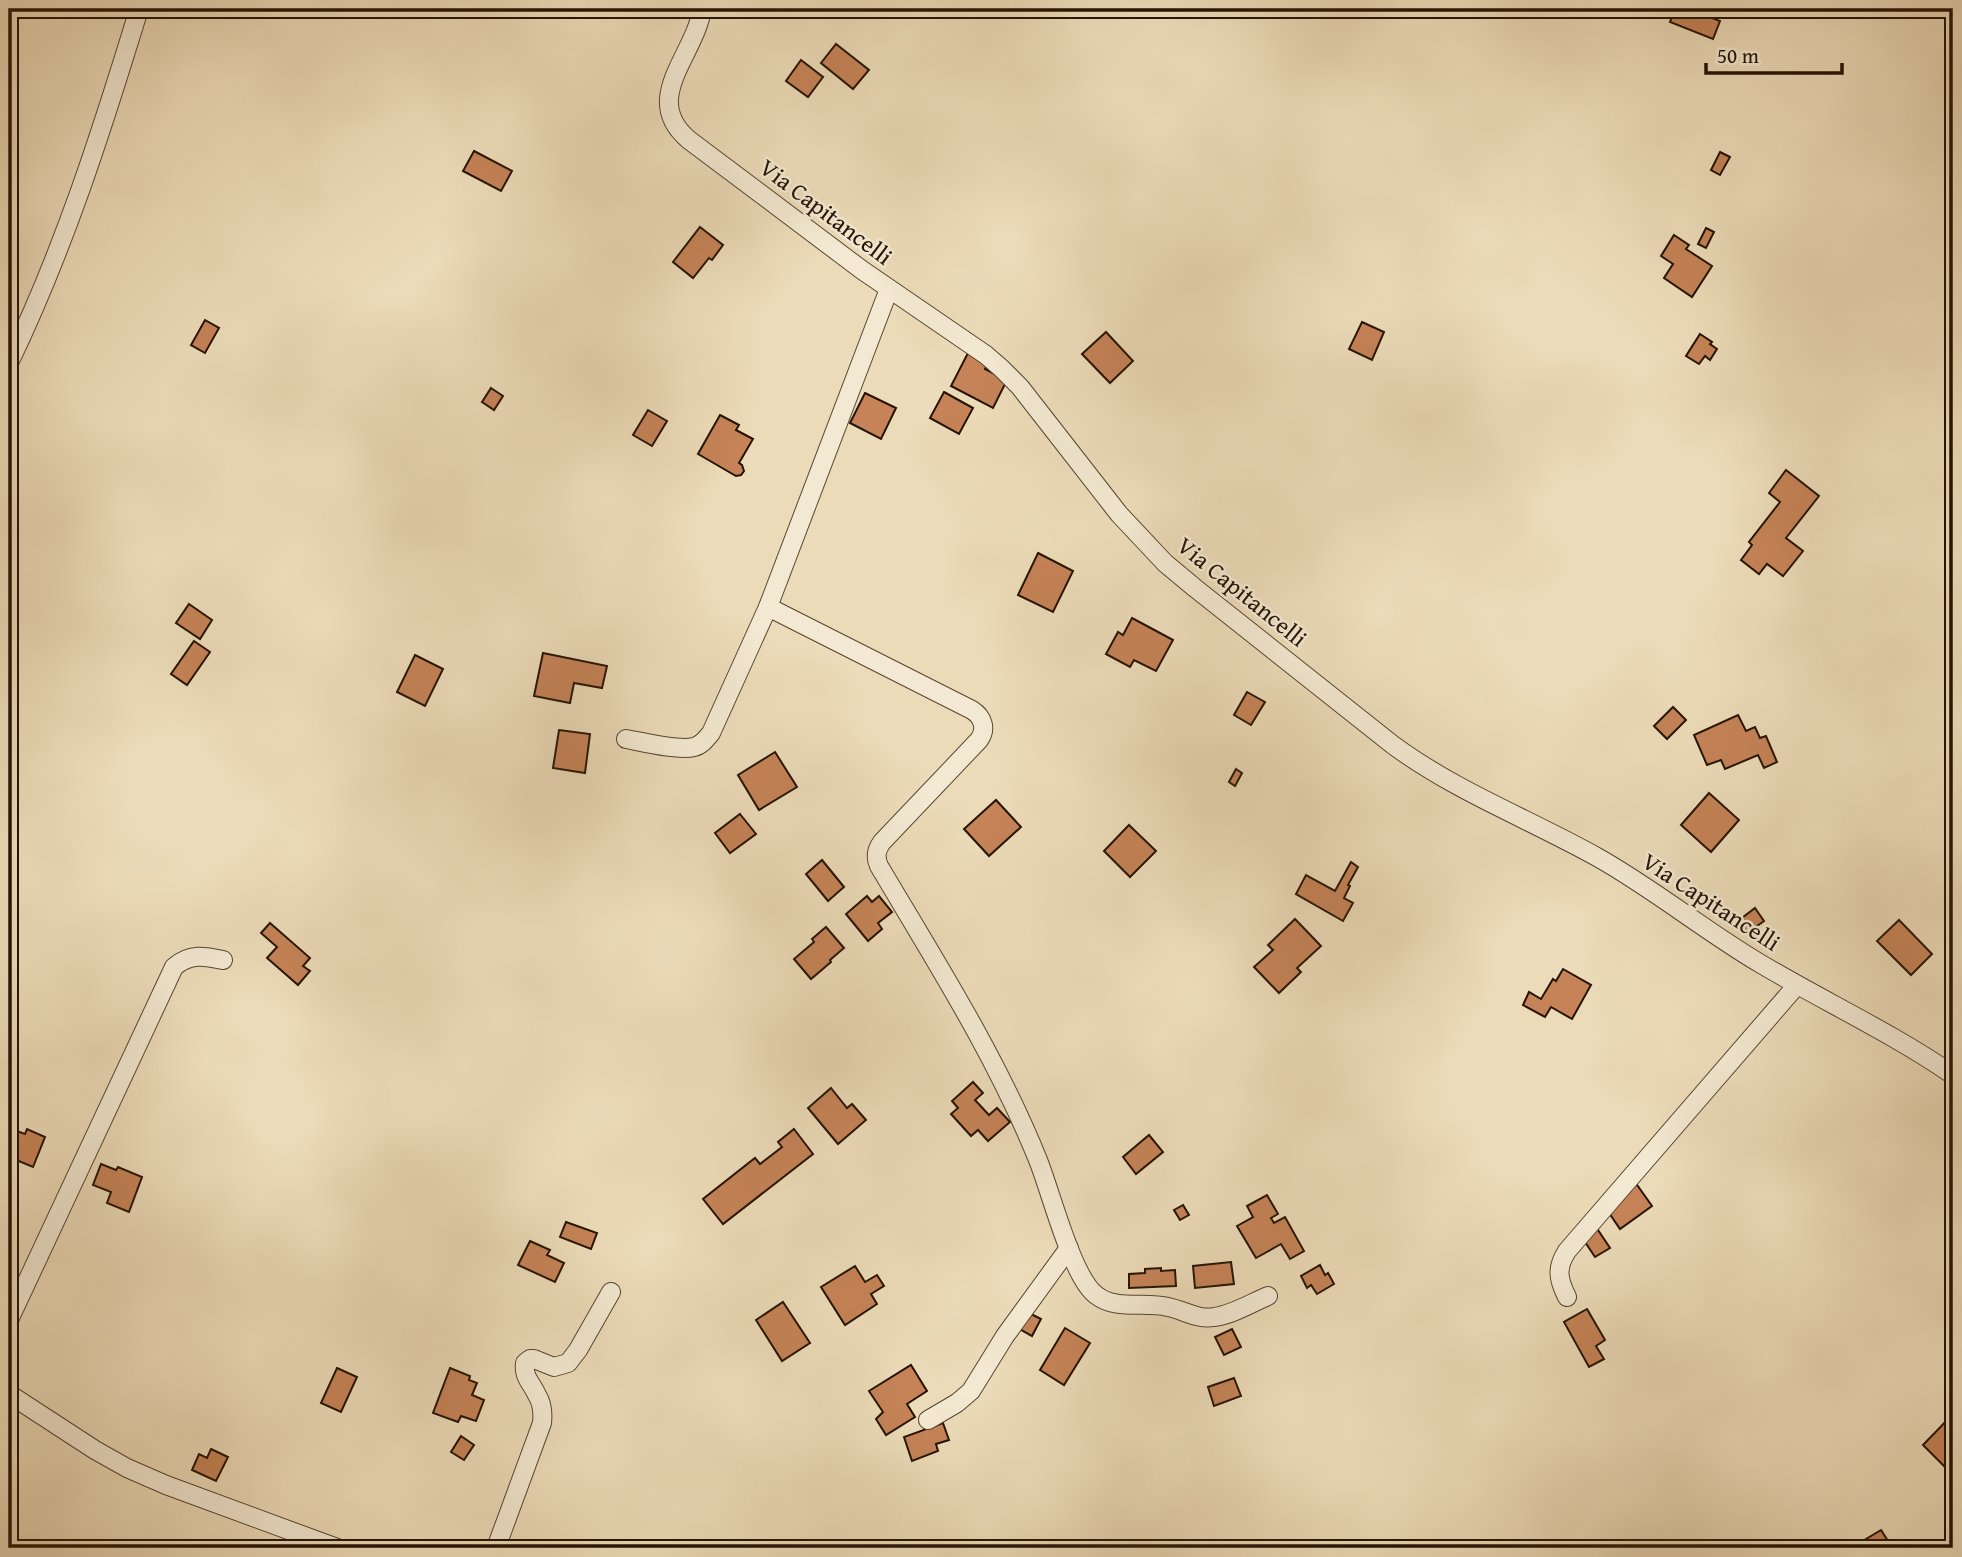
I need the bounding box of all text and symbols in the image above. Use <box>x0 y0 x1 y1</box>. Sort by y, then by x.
scale bar <box>1706 32 1843 76</box>
text: 50 m <box>1717 40 1759 71</box>
street label: Via Capitancelli <box>752 150 900 273</box>
street label: Via Capitancelli <box>1170 528 1315 655</box>
street label: Via Capitancelli <box>1635 844 1788 960</box>

